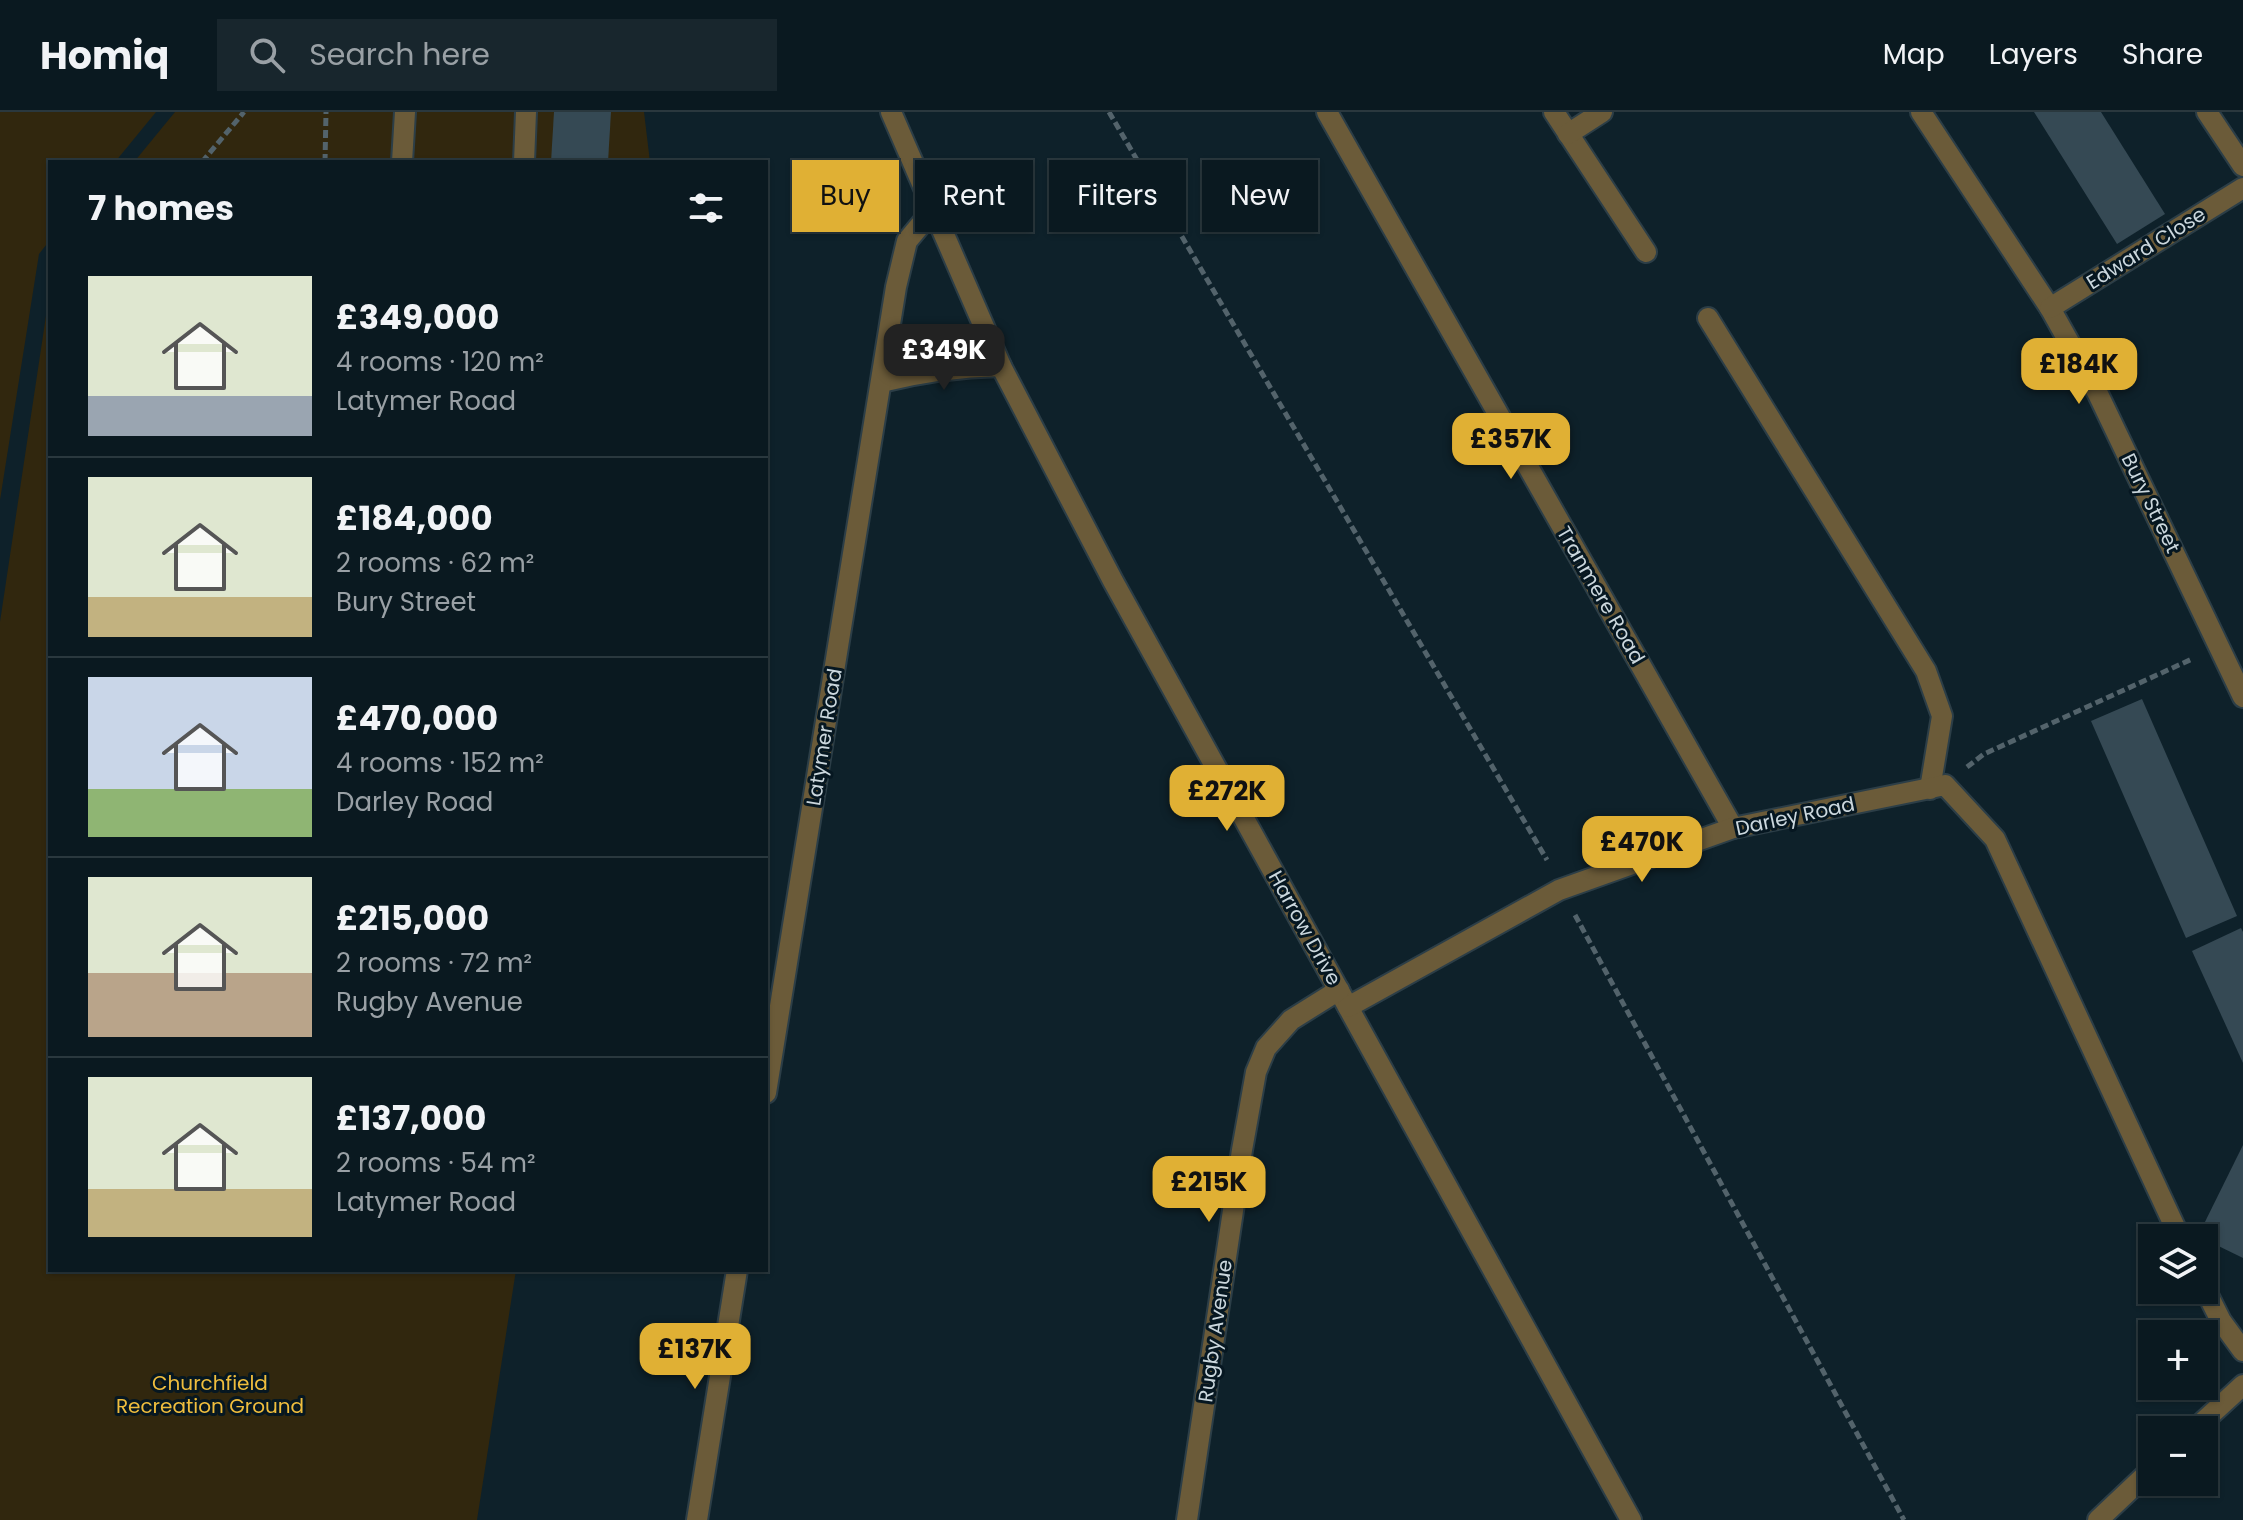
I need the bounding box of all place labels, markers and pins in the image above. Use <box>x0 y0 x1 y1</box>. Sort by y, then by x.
pin: £349K <box>888 324 1000 392</box>
pin: £184K <box>2023 338 2135 406</box>
pin: £357K <box>1455 413 1567 481</box>
pin: £272K <box>1171 765 1283 833</box>
pin: £470K <box>1586 816 1698 884</box>
pin: £215K <box>1153 1156 1265 1224</box>
pin: £137K <box>639 1323 751 1391</box>

